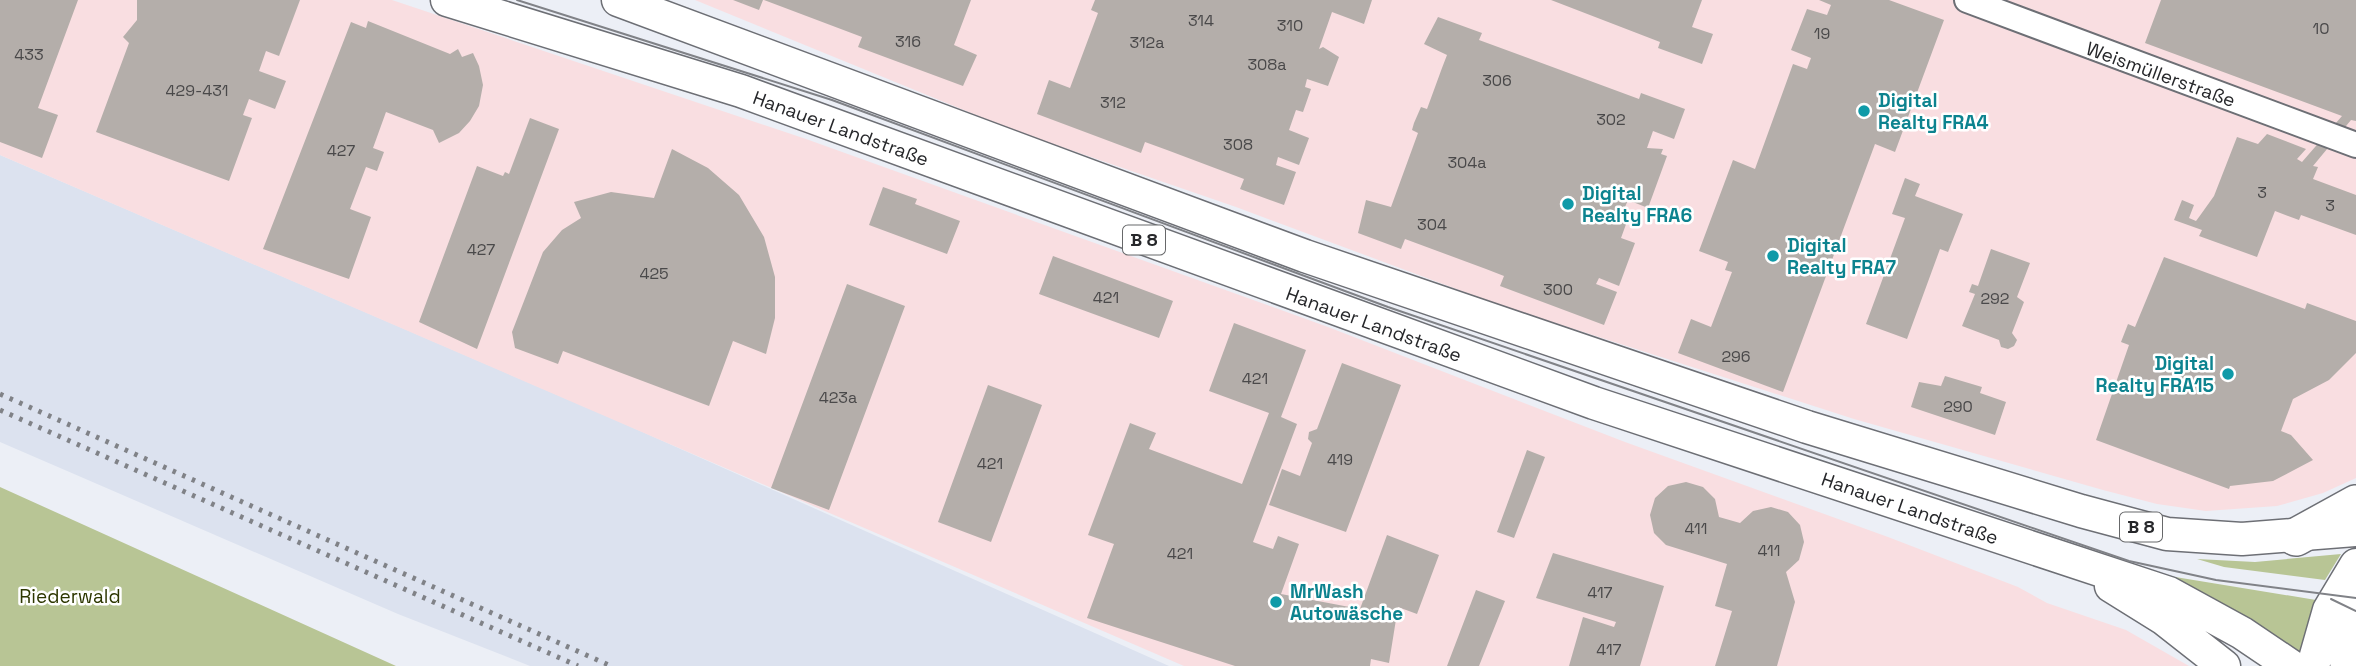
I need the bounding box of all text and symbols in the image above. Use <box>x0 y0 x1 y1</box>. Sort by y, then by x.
house number: 314 <box>1188 10 1214 31</box>
house number: 310 <box>1277 15 1303 36</box>
house number: 10 <box>2313 18 2329 39</box>
house number: 19 <box>1814 23 1830 44</box>
house number: 316 <box>895 31 921 52</box>
house number: 312a <box>1130 32 1164 53</box>
street label: Weismüllerstraße <box>2083 36 2239 113</box>
house number: 433 <box>14 44 44 65</box>
house number: 308a <box>1247 54 1287 75</box>
house number: 306 <box>1482 70 1512 91</box>
house number: 429-431 <box>166 80 228 101</box>
street label: Hanauer Landstraße <box>749 85 932 172</box>
place label: Digital Realty FRA4 <box>1878 88 1989 135</box>
house number: 312 <box>1100 92 1126 113</box>
marker: Digital Realty FRA4 <box>1856 103 1872 119</box>
house number: 302 <box>1596 109 1626 130</box>
house number: 308 <box>1223 134 1253 155</box>
house number: 427 <box>327 140 355 161</box>
house number: 304a <box>1447 152 1487 173</box>
place label: Digital Realty FRA6 <box>1582 181 1692 228</box>
house number: 3 <box>2257 182 2267 203</box>
house number: 3 <box>2325 195 2335 216</box>
marker: Digital Realty FRA6 <box>1560 196 1576 212</box>
house number: 304 <box>1417 214 1447 235</box>
road number: B 8 <box>1123 226 1165 254</box>
place label: Digital Realty FRA7 <box>1787 233 1896 280</box>
house number: 427 <box>467 239 495 260</box>
marker: Digital Realty FRA7 <box>1765 248 1781 264</box>
house number: 425 <box>639 263 669 284</box>
house number: 300 <box>1543 279 1573 300</box>
street label: Hanauer Landstraße <box>1282 281 1465 368</box>
house number: 421 <box>1093 287 1119 308</box>
house number: 292 <box>1980 288 2010 309</box>
house number: 296 <box>1721 346 1751 367</box>
place label: Digital Realty FRA15 <box>2096 351 2214 398</box>
marker: Digital Realty FRA15 <box>2220 366 2236 382</box>
house number: 421 <box>1242 368 1268 389</box>
house number: 423a <box>819 387 857 408</box>
house number: 290 <box>1943 396 1973 417</box>
house number: 419 <box>1327 449 1353 470</box>
house number: 421 <box>977 453 1003 474</box>
street label: Hanauer Landstraße <box>1818 466 2002 550</box>
road number: B 8 <box>2120 512 2162 542</box>
house number: 411 <box>1685 518 1707 539</box>
house number: 411 <box>1758 540 1780 561</box>
house number: 421 <box>1167 543 1193 564</box>
place label: MrWash Autowäsche <box>1290 579 1403 626</box>
house number: 417 <box>1587 582 1613 603</box>
park label: Riederwald <box>19 584 121 609</box>
marker: MrWash Autowäsche <box>1268 594 1284 610</box>
house number: 417 <box>1596 639 1622 660</box>

